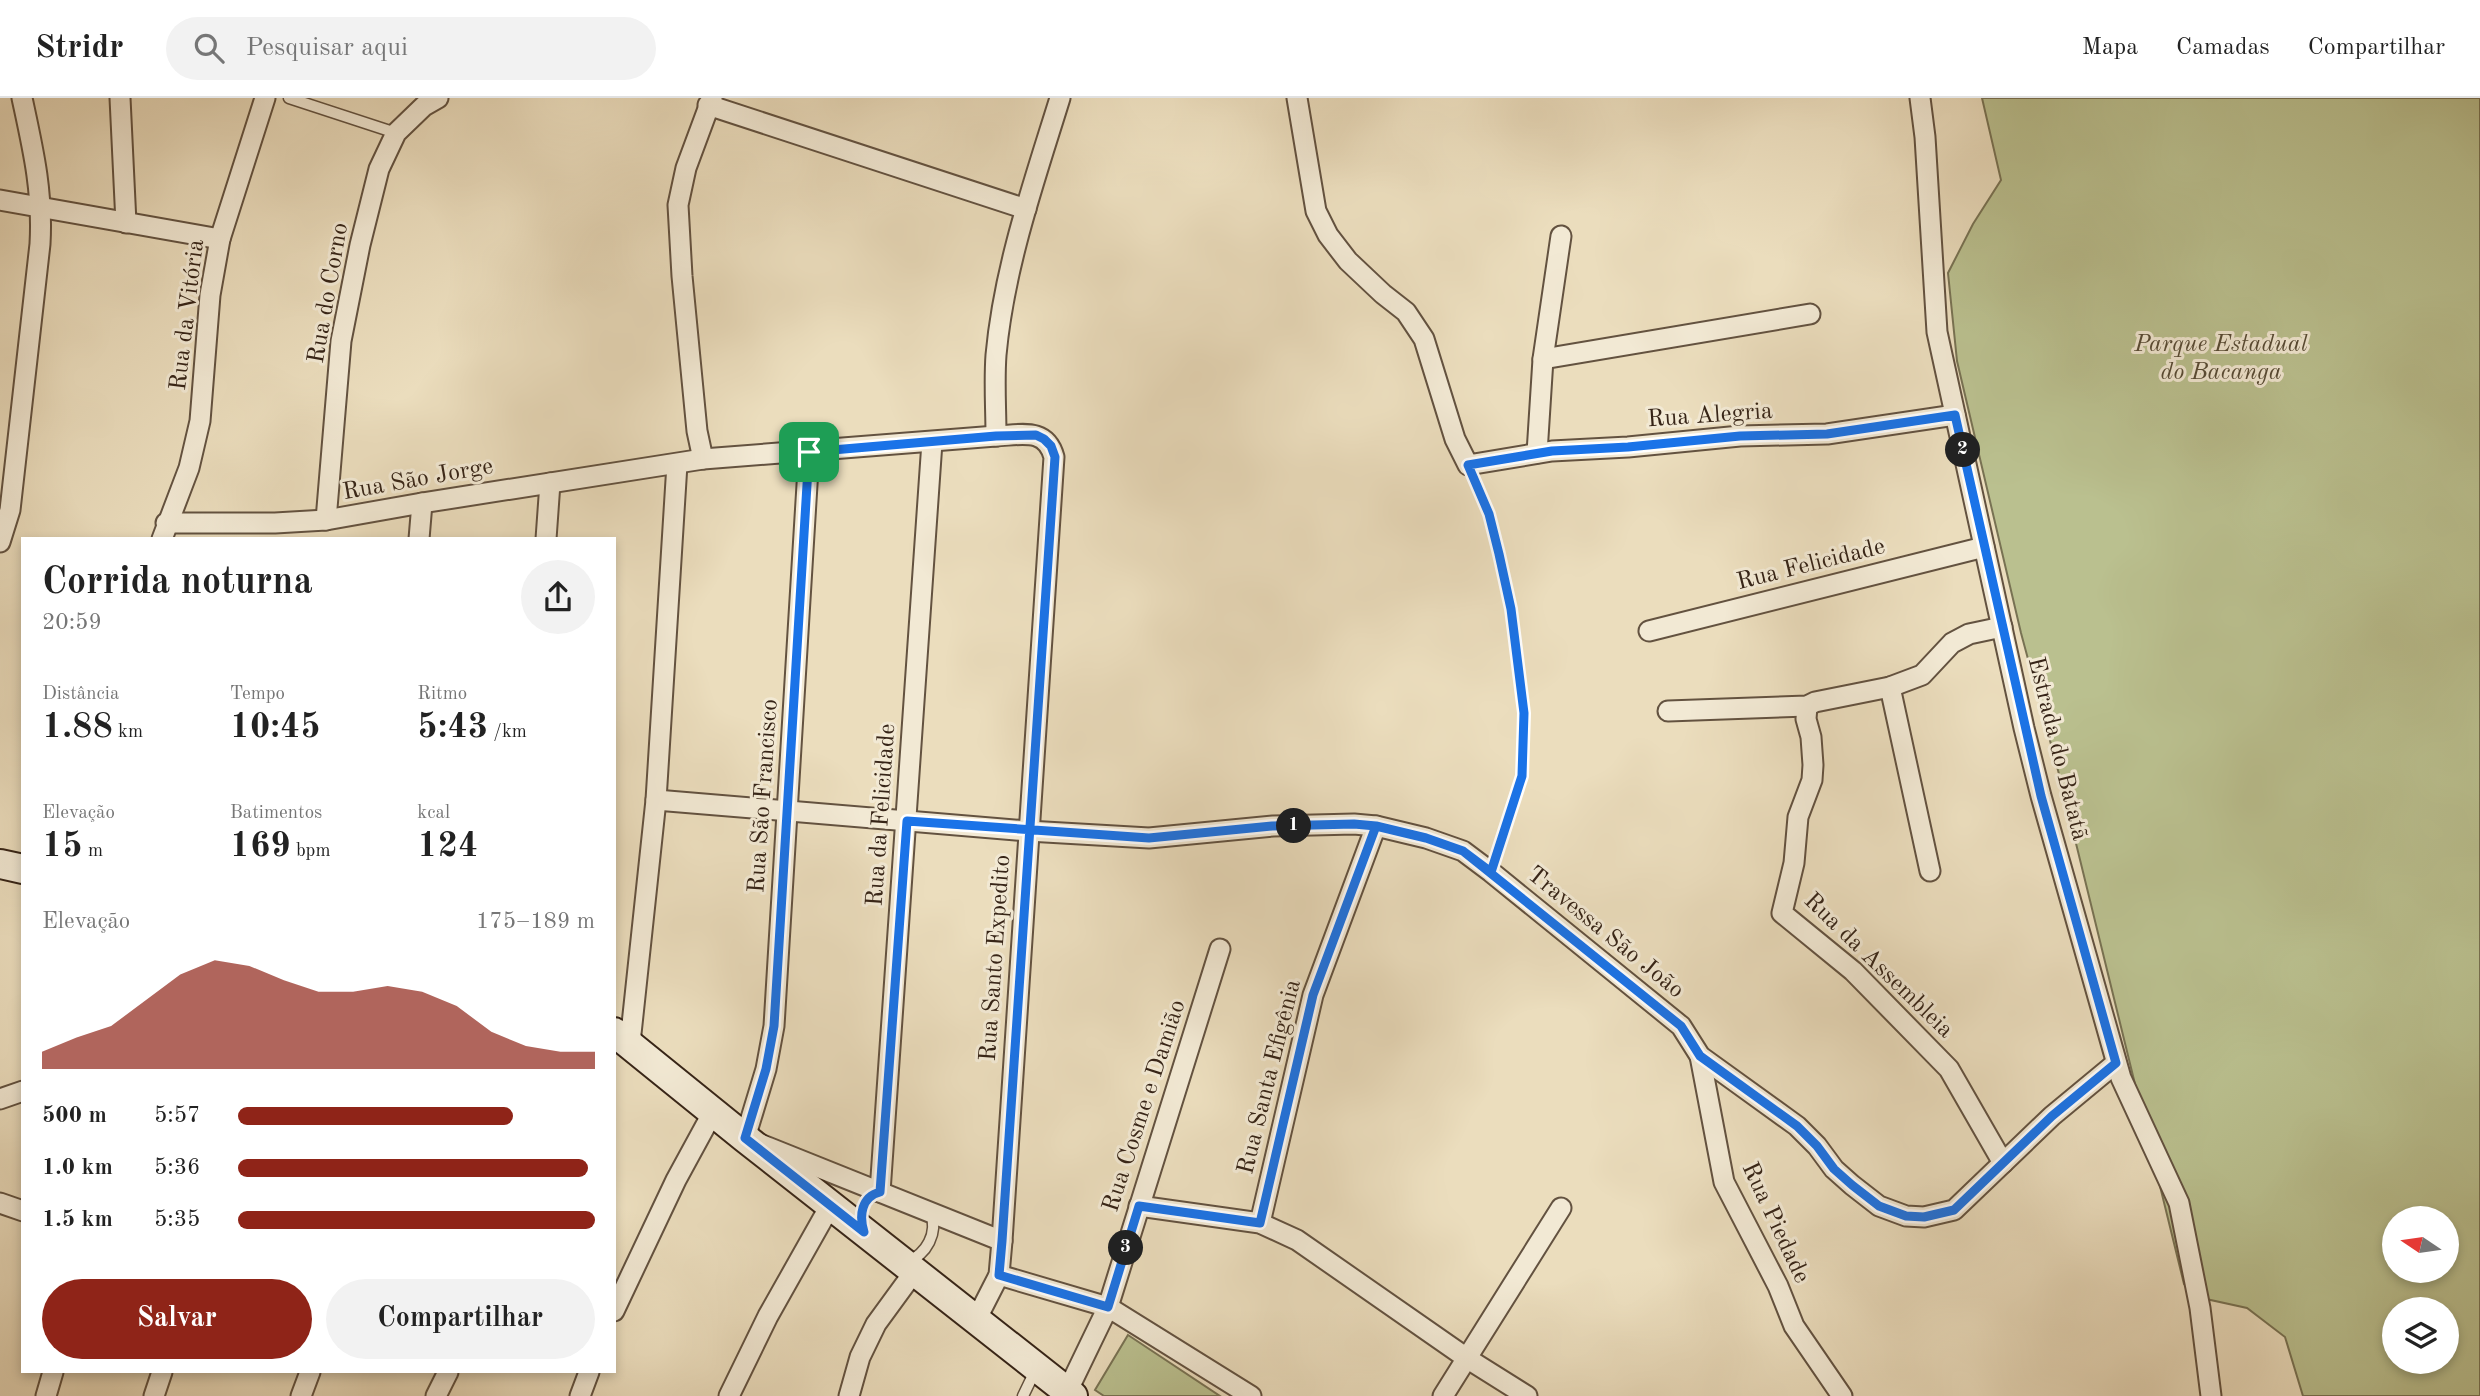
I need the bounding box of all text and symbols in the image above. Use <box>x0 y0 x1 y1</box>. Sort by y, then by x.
search box <box>166 17 656 80</box>
icon: search <box>190 29 228 67</box>
text: Stridr <box>35 32 124 65</box>
text: Pesquisar aqui <box>246 35 408 61</box>
text: Mapa <box>2082 36 2138 60</box>
text: Camadas <box>2176 36 2270 60</box>
text: Compartilhar <box>2308 36 2445 60</box>
street label: Rua do Corno <box>305 221 353 365</box>
street label: Rua da Vitória <box>167 238 209 392</box>
park label: Parque Estadual do Bacanga <box>2133 333 2308 385</box>
street label: Rua Alegria <box>1647 400 1774 432</box>
pin <box>779 422 839 482</box>
pin: 2 <box>1946 432 1980 468</box>
icon: arrive <box>790 433 828 471</box>
text: 2 <box>1957 440 1968 459</box>
street label: Rua São Jorge <box>341 455 495 505</box>
street label: Rua Felicidade <box>1734 535 1888 595</box>
button: share <box>521 560 595 634</box>
text: Corrida noturna <box>42 564 313 602</box>
text: 20:59 <box>42 611 102 634</box>
street label: Estrada do Batatã <box>2023 655 2091 843</box>
text: Distância <box>42 685 119 704</box>
text: Tempo <box>230 685 285 704</box>
text: Ritmo <box>417 685 467 704</box>
street label: Rua São Francisco <box>745 698 783 894</box>
text: 1.88 <box>42 710 113 745</box>
text: 10:45 <box>230 710 321 745</box>
text: 5:43 <box>417 710 488 745</box>
text: km <box>113 723 143 742</box>
text: /km <box>488 723 527 742</box>
street label: Rua da Felicidade <box>864 723 900 907</box>
text: Elevação <box>42 804 115 823</box>
text: Batimentos <box>230 804 322 823</box>
text: kcal <box>417 804 450 823</box>
pin: 1 <box>1276 808 1312 844</box>
text: 1 <box>1288 816 1299 835</box>
text: 15 <box>42 829 83 864</box>
text: 169 <box>230 829 291 864</box>
text: 124 <box>417 829 478 864</box>
text: m <box>83 842 103 861</box>
text: bpm <box>291 842 331 861</box>
street label: Rua Santo Expedito <box>977 854 1015 1062</box>
street label: Travessa São João <box>1522 863 1688 1003</box>
street label: Rua da Assembleia <box>1799 889 1957 1043</box>
text: Elevação <box>42 910 130 933</box>
text: 175–189 m <box>476 910 595 933</box>
street label: Rua Santa Efigênia <box>1234 977 1306 1177</box>
street label: Rua Cosme e Damião <box>1099 997 1191 1215</box>
text: 500 m <box>42 1104 107 1127</box>
text: 5:57 <box>154 1104 200 1127</box>
text: 1.0 km <box>42 1156 113 1179</box>
text: 5:36 <box>154 1156 200 1179</box>
street label: Rua Piedade <box>1737 1159 1813 1287</box>
north arrow <box>2382 1206 2459 1283</box>
map controls <box>2382 1206 2459 1374</box>
text: 1.5 km <box>42 1208 113 1231</box>
text: 5:35 <box>154 1208 200 1231</box>
pin: 3 <box>1108 1230 1144 1266</box>
text: 3 <box>1120 1238 1131 1257</box>
button: Salvar <box>42 1279 312 1359</box>
button: Compartilhar <box>326 1279 595 1359</box>
button: layers <box>2382 1297 2459 1374</box>

